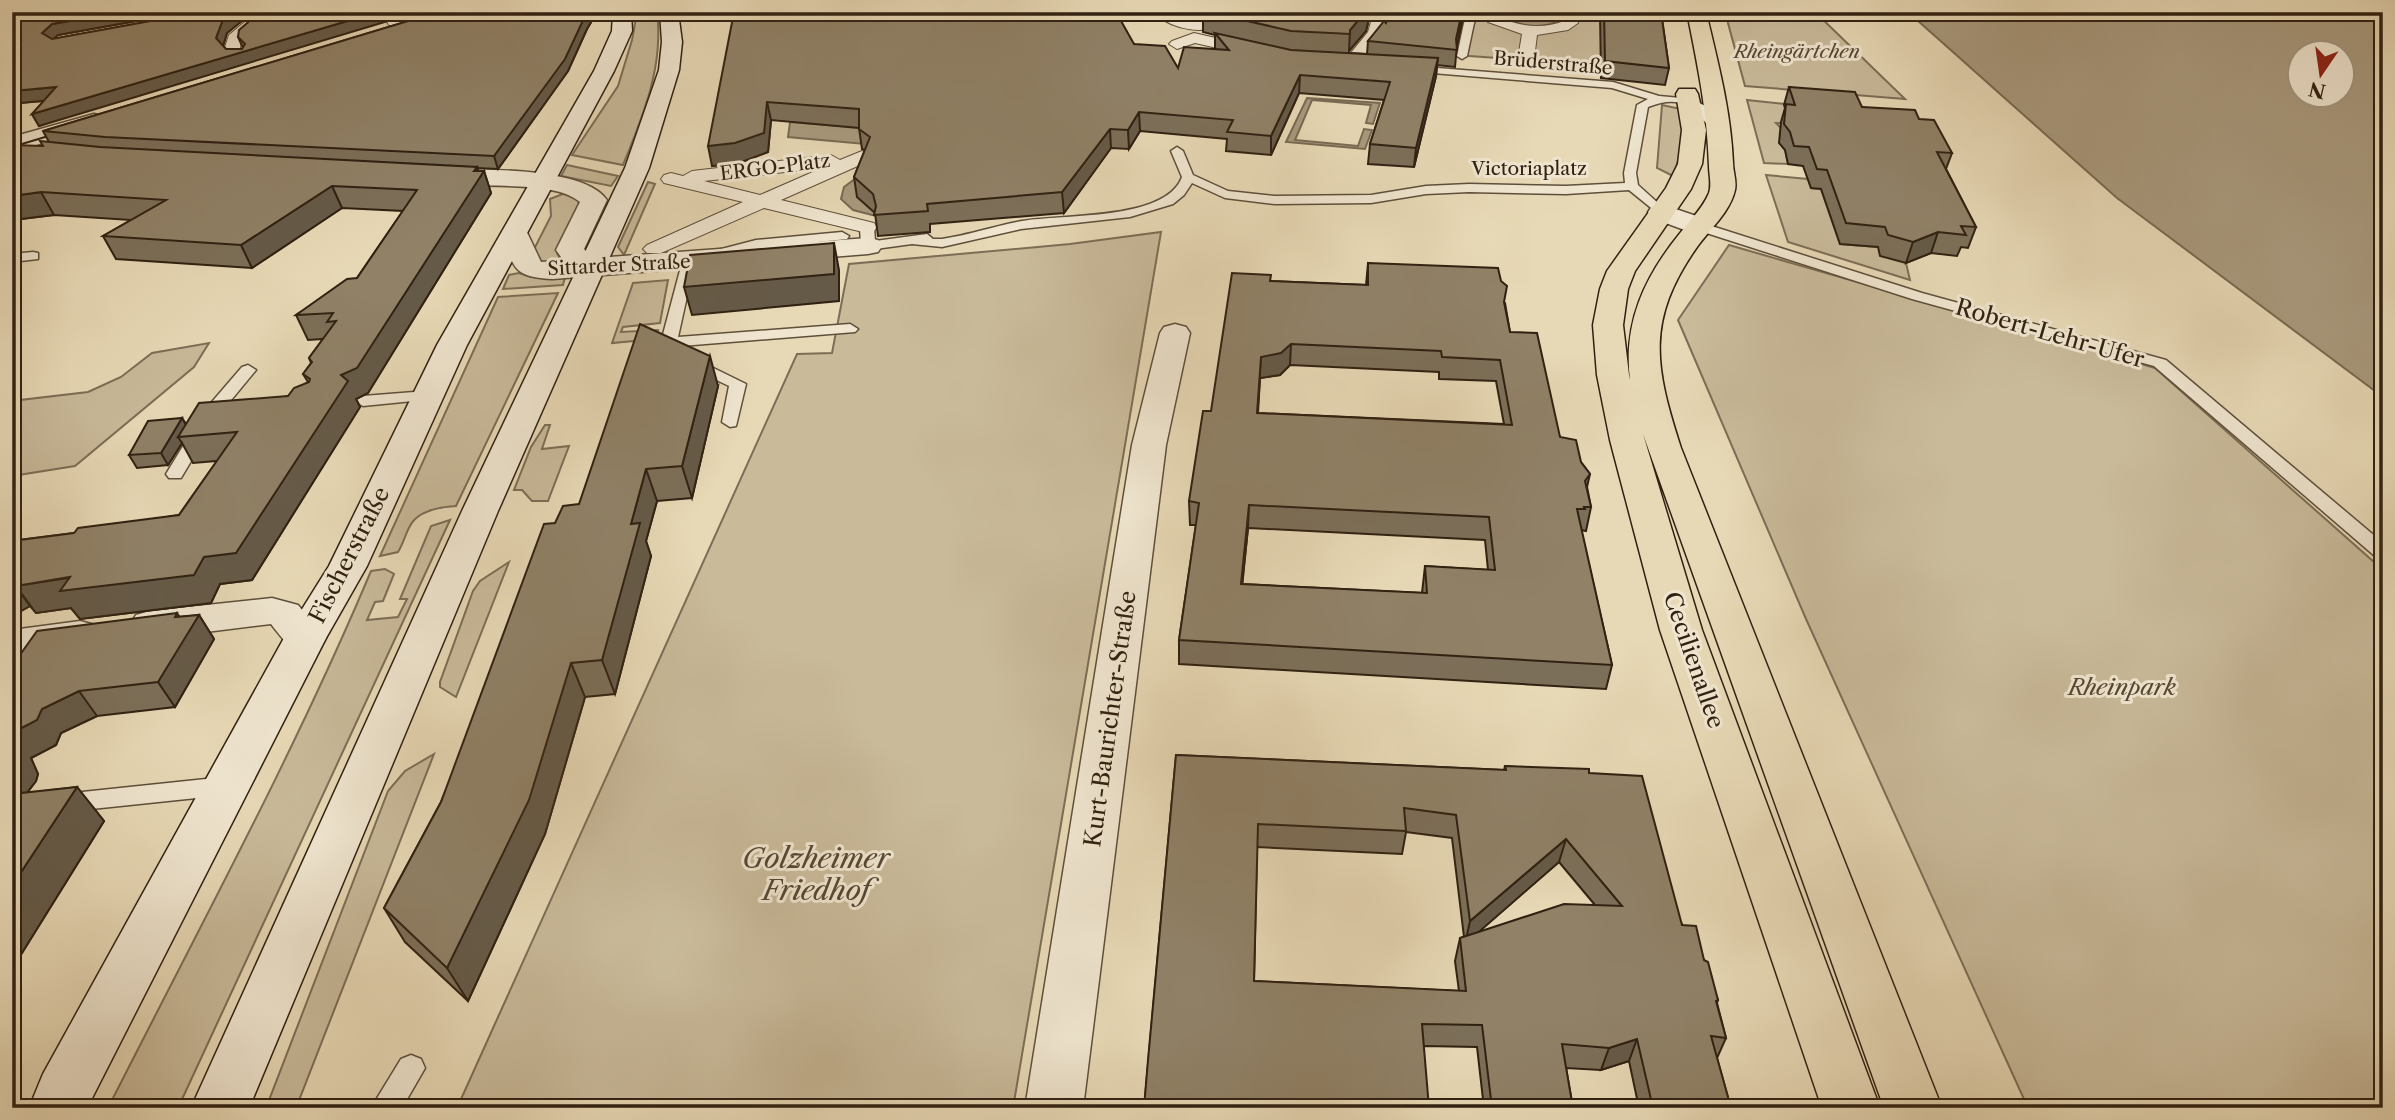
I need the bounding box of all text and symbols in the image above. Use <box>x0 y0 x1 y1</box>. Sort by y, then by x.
north arrow <box>2286 38 2356 108</box>
park label: Rheingärtchen <box>1732 40 1860 63</box>
street label: Brüderstraße <box>1492 46 1614 80</box>
text: N <box>2307 77 2328 103</box>
street label: ERGO-Platz <box>718 149 832 185</box>
street label: Victoriaplatz <box>1470 157 1587 180</box>
street label: Sittarder Straße <box>547 250 691 280</box>
street label: Robert-Lehr-Ufer <box>1952 293 2148 373</box>
street label: Fischerstraße <box>303 482 395 628</box>
street label: Cecilienallee <box>1658 588 1730 732</box>
street label: Kurt-Baurichter-Straße <box>1078 589 1142 849</box>
park label: Rheinpark <box>2066 673 2176 701</box>
park label: Golzheimer Friedhof <box>742 841 892 907</box>

